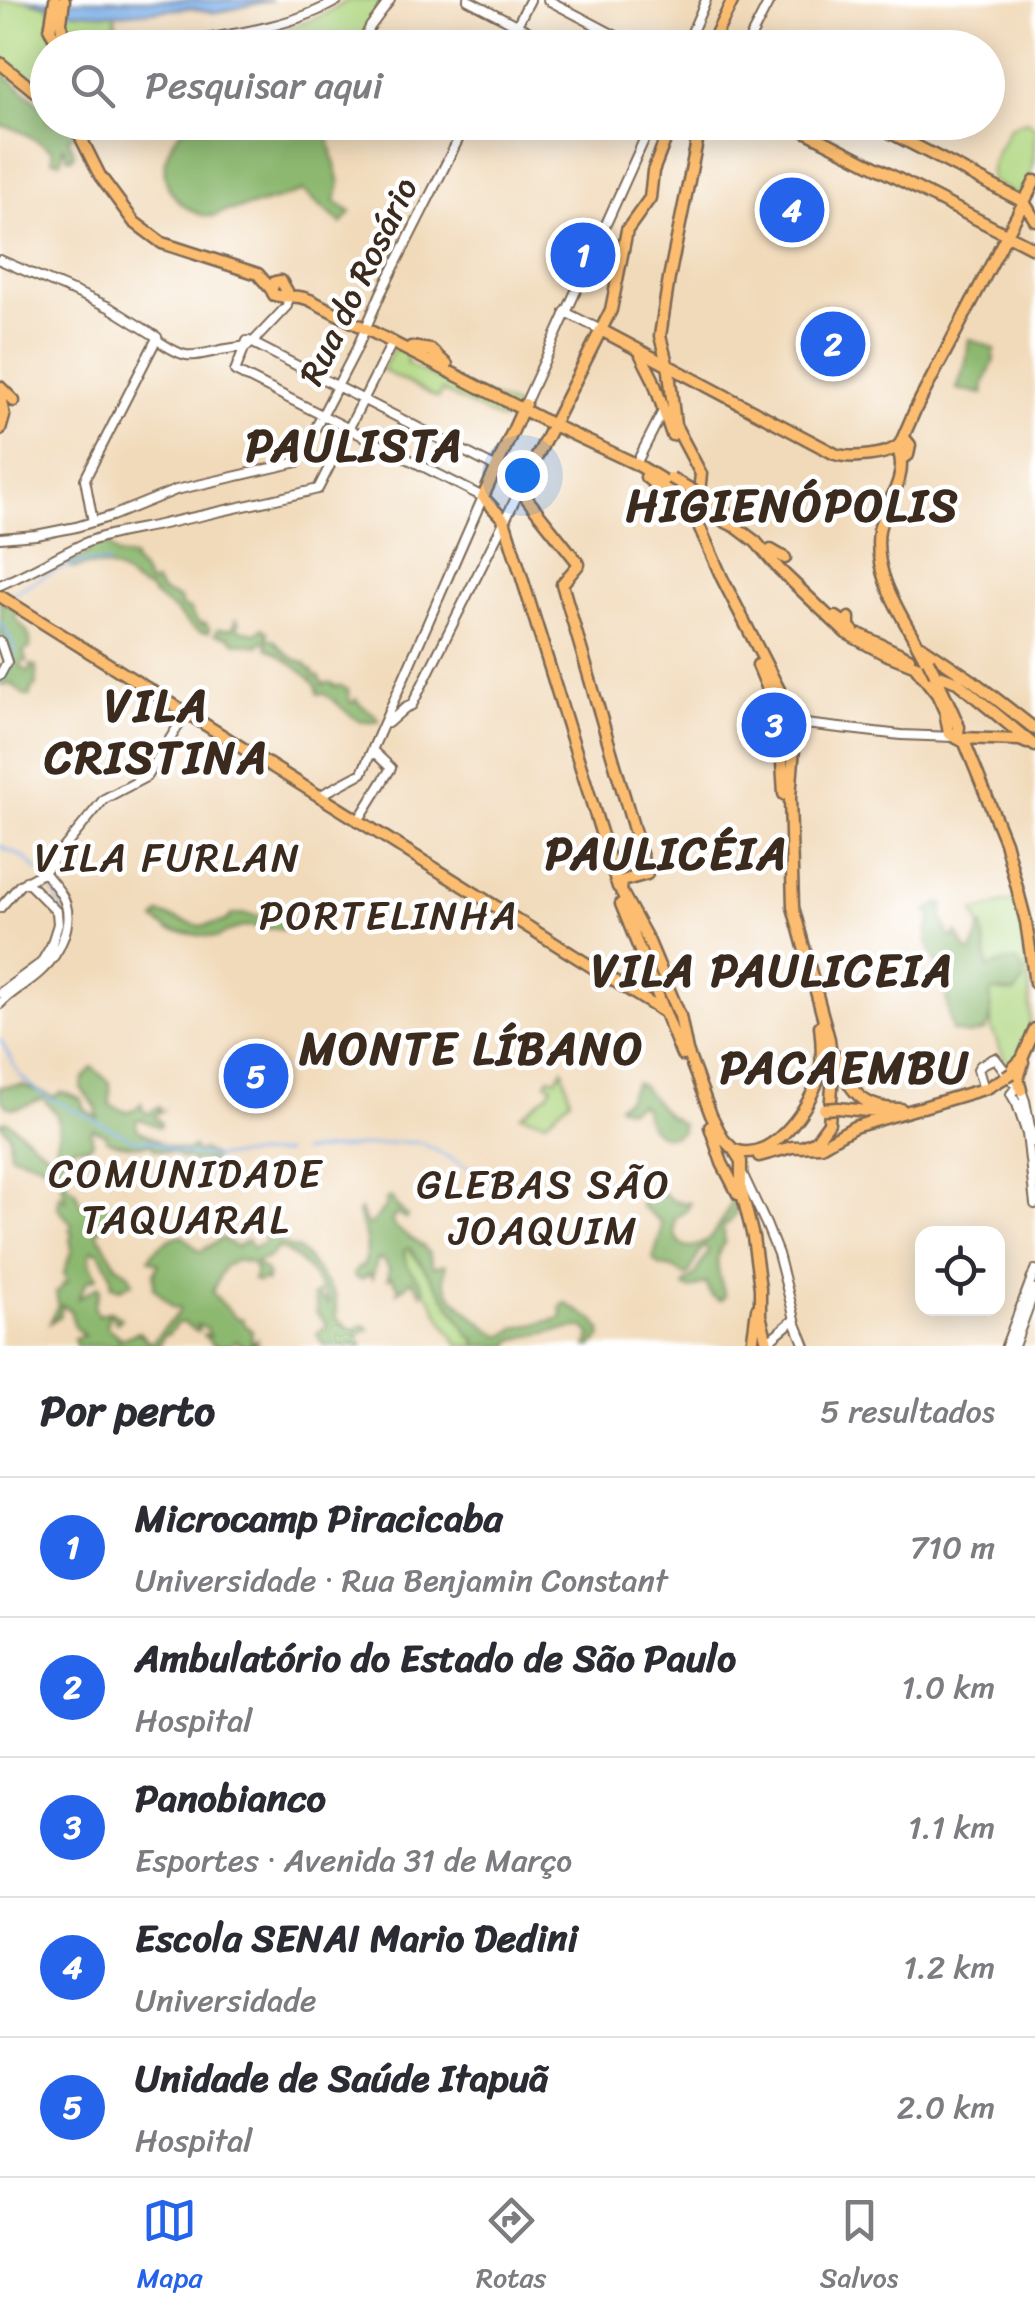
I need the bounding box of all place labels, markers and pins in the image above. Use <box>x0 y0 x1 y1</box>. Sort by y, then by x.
pin: 4 <box>760 172 824 248</box>
pin: 1 <box>550 218 616 292</box>
pin: 2 <box>800 306 866 382</box>
pin: 3 <box>742 688 806 762</box>
pin: 5 <box>224 1038 288 1114</box>

